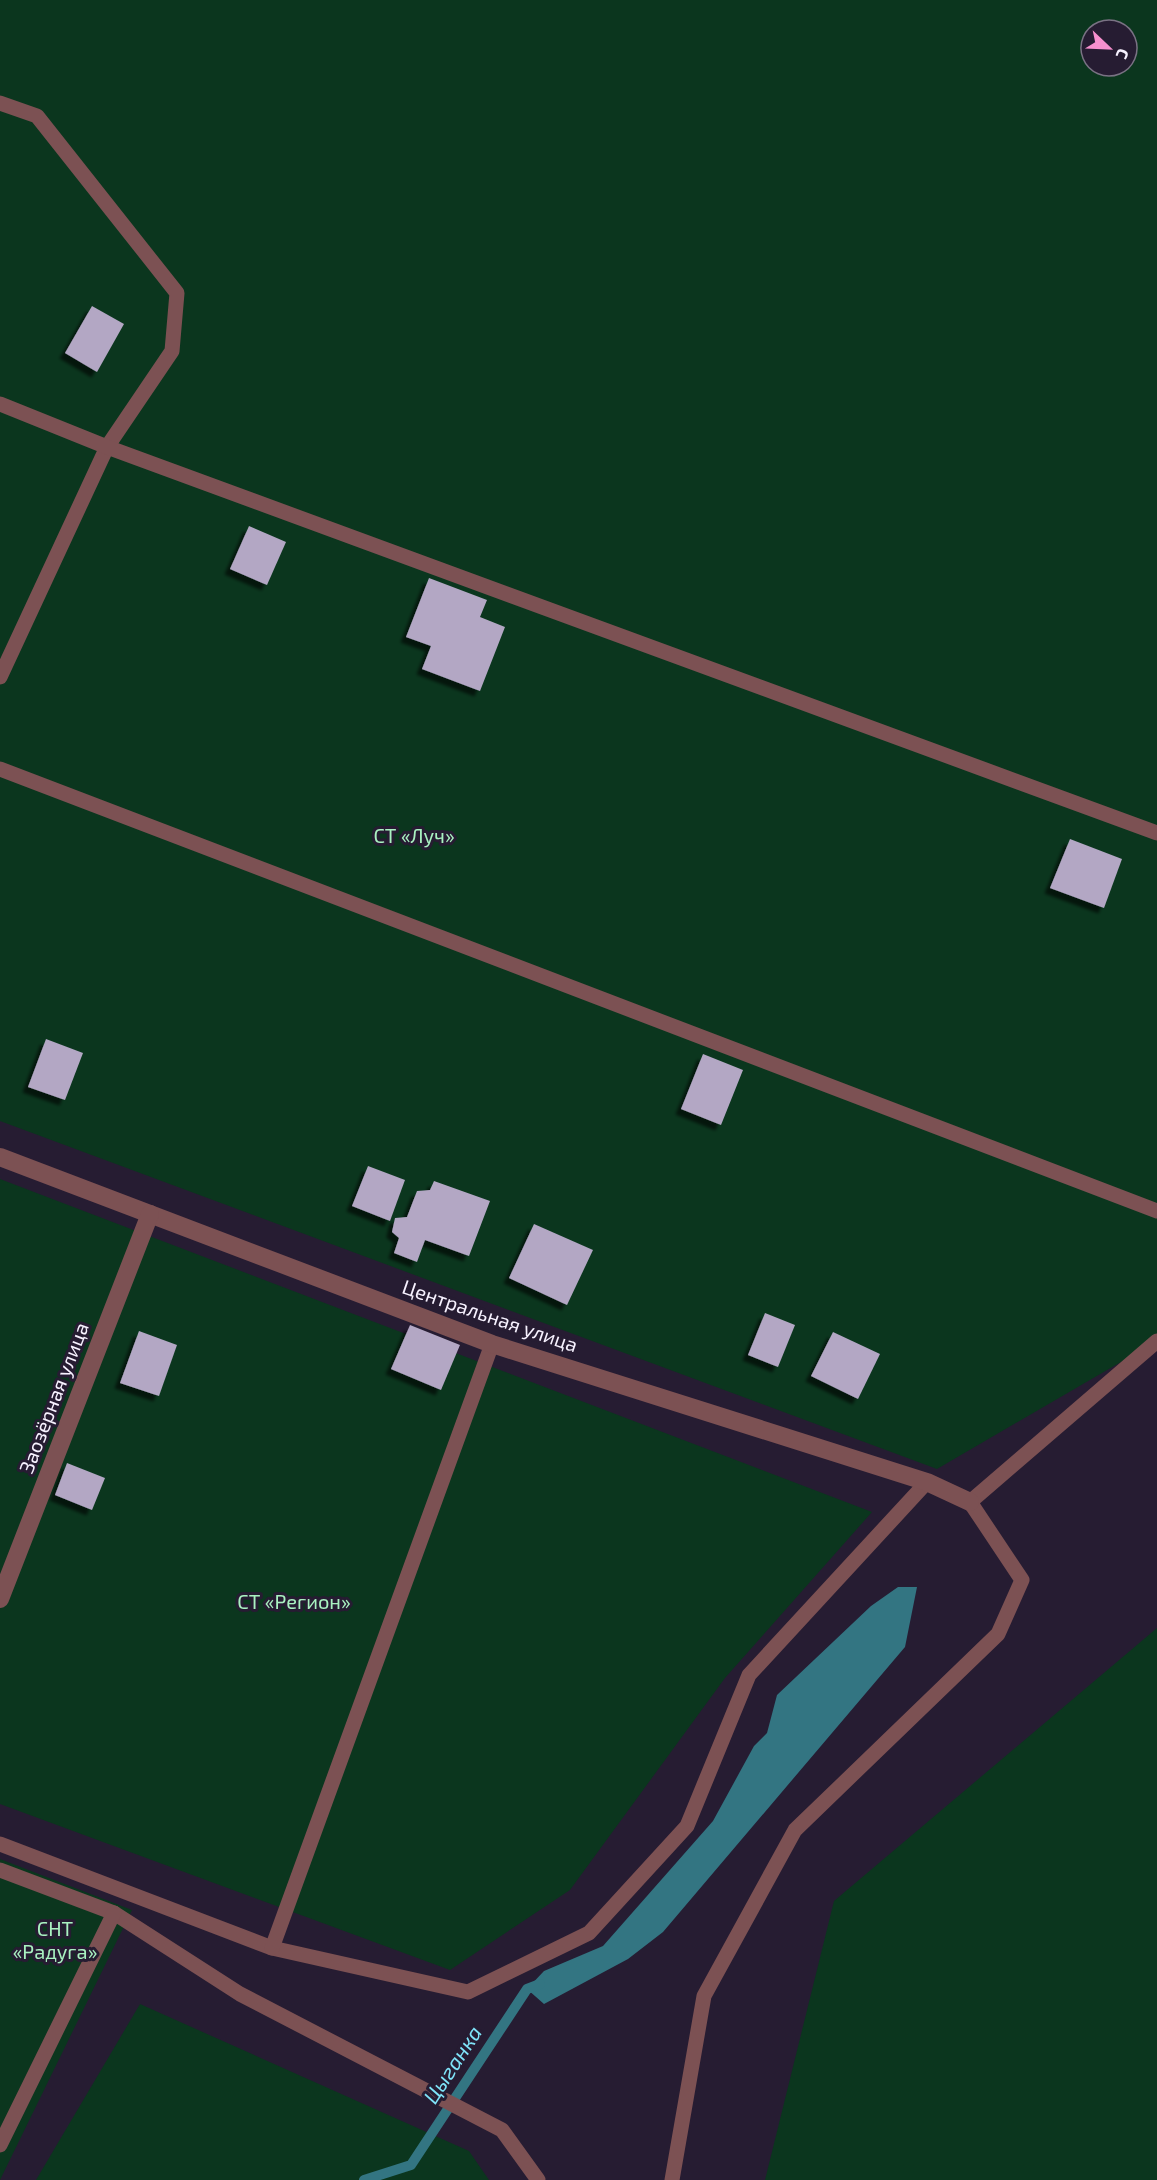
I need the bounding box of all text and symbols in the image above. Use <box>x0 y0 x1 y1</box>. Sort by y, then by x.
north arrow <box>1079 18 1139 78</box>
text: С <box>1113 46 1134 62</box>
park label: СТ «Луч» <box>373 823 455 848</box>
street label: Центральная улица <box>399 1274 581 1357</box>
street label: Заозёрная улица <box>13 1319 94 1477</box>
park label: СТ «Регион» <box>237 1589 351 1613</box>
park label: СНТ «Радуга» <box>13 1916 97 1964</box>
water label: Цыганка <box>417 2021 486 2108</box>

